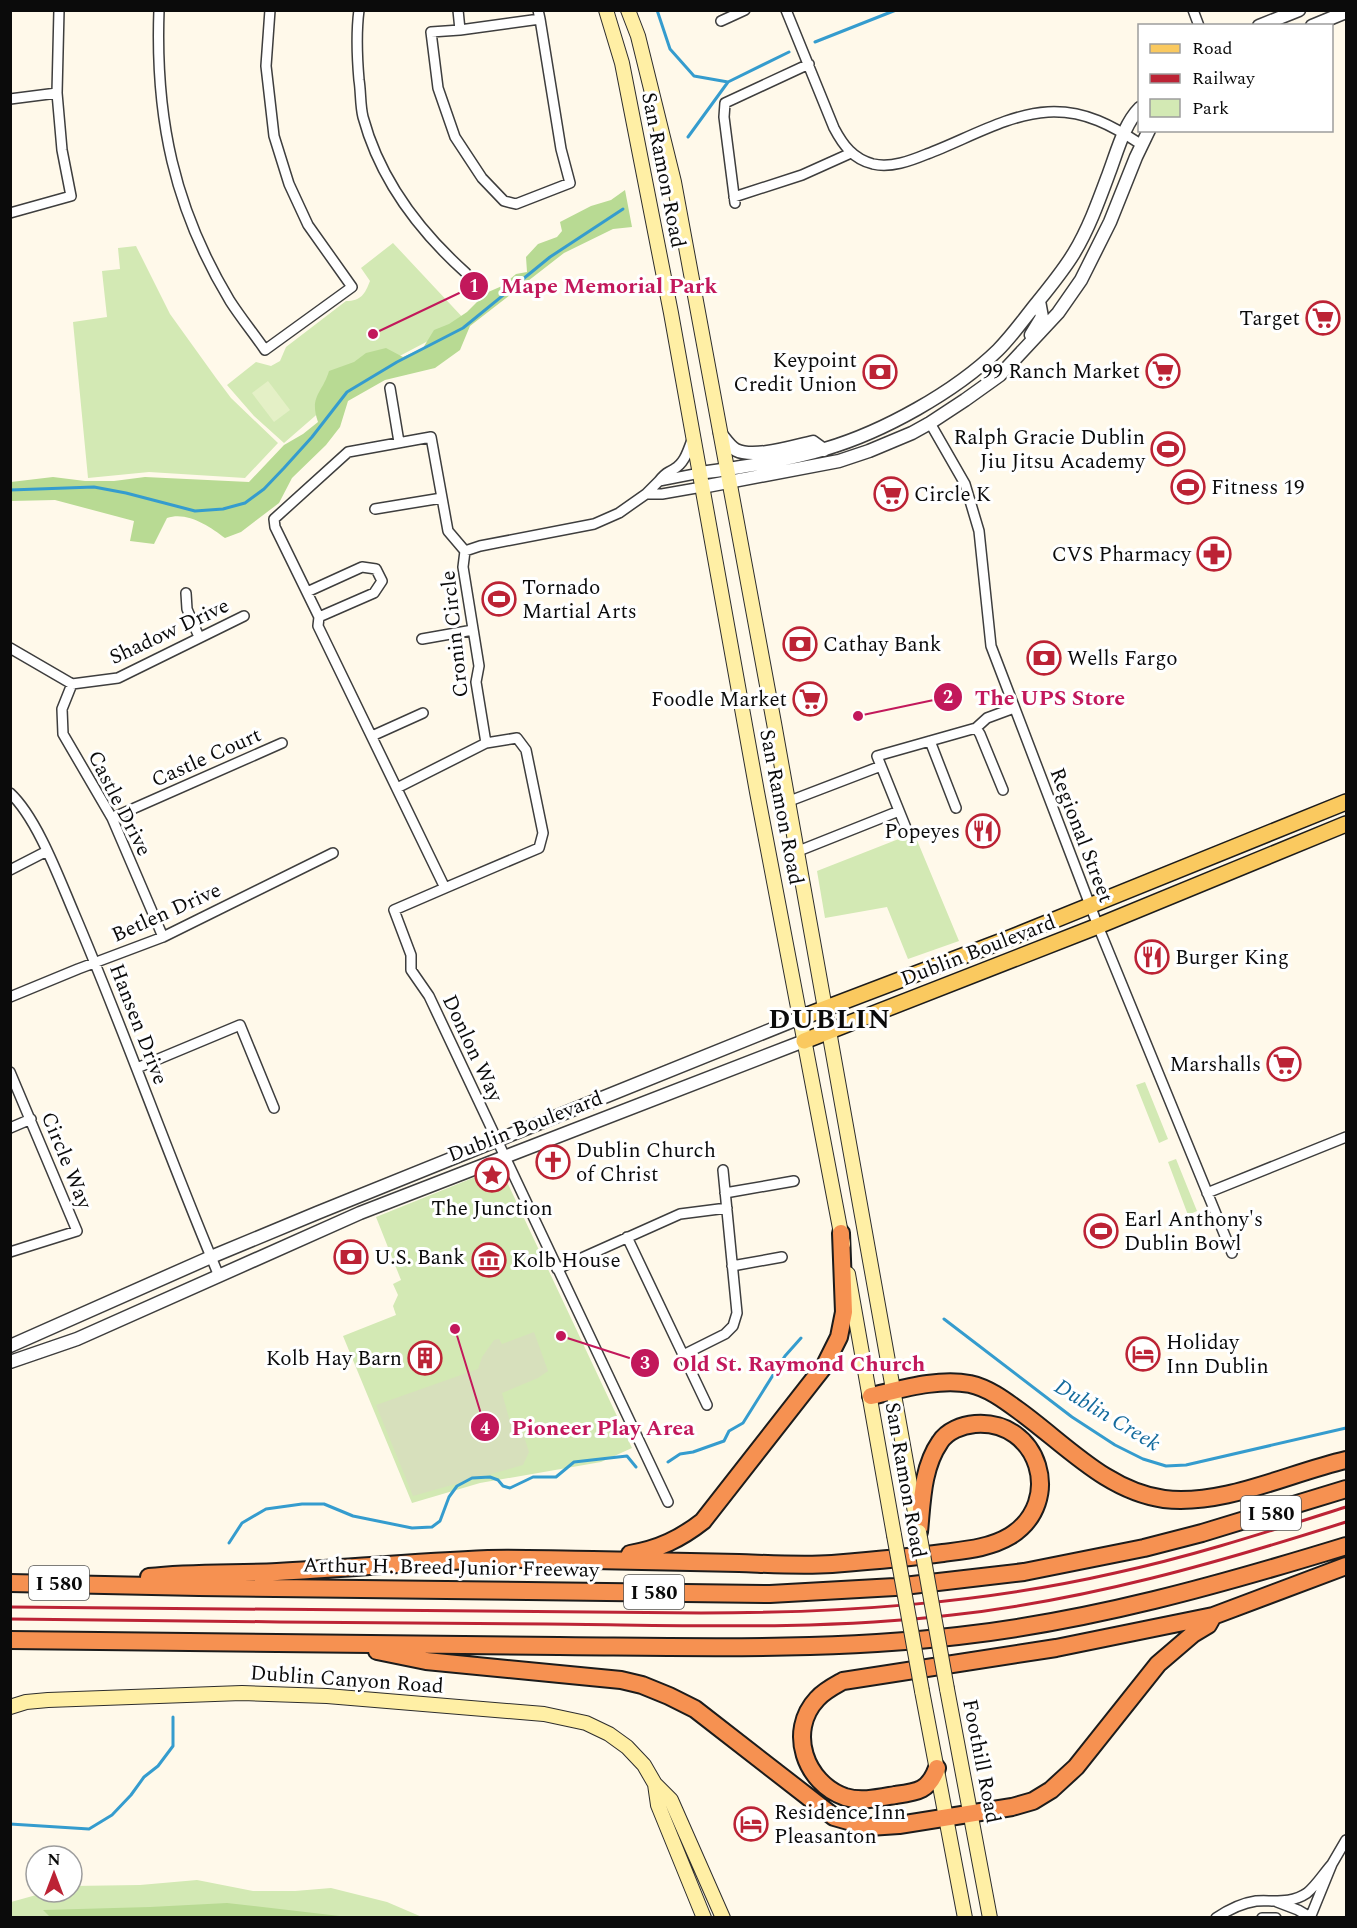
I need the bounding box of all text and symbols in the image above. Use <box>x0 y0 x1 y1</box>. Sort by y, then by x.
legend <box>1138 24 1333 132</box>
text: Road <box>1192 35 1233 62</box>
text: Railway <box>1192 65 1256 92</box>
street label: San Ramon Road <box>632 90 694 251</box>
text: Park <box>1192 95 1229 122</box>
callout: Mape Memorial Park <box>459 266 730 306</box>
text: Mape Memorial Park <box>501 270 718 303</box>
text: 1 <box>469 273 479 300</box>
supermarket icon: Target <box>1305 300 1341 336</box>
place label: Target <box>1239 303 1300 335</box>
place label: Keypoint Credit Union <box>733 345 857 401</box>
supermarket icon: 99 Ranch Market <box>1145 353 1181 389</box>
bank icon: Keypoint Credit Union <box>862 354 898 390</box>
place label: 99 Ranch Market <box>982 356 1140 388</box>
place label: Ralph Gracie Dublin Jiu Jitsu Academy <box>953 422 1146 478</box>
sports icon: Ralph Gracie Dublin Jiu Jitsu Academy <box>1150 431 1186 467</box>
sports icon: Fitness 19 <box>1170 469 1206 505</box>
place label: Fitness 19 <box>1211 472 1304 504</box>
supermarket icon: Circle K <box>873 476 909 512</box>
place label: Circle K <box>914 479 991 511</box>
pharmacy icon: CVS Pharmacy <box>1196 536 1232 572</box>
place label: CVS Pharmacy <box>1052 539 1192 571</box>
street label: Cronin Circle <box>432 569 478 699</box>
place label: Tornado Martial Arts <box>522 572 637 628</box>
sports icon: Tornado Martial Arts <box>481 581 517 617</box>
street label: Shadow Drive <box>104 590 235 674</box>
bank icon: Cathay Bank <box>782 626 818 662</box>
place label: Cathay Bank <box>823 629 942 661</box>
bank icon: Wells Fargo <box>1026 640 1062 676</box>
place label: Wells Fargo <box>1067 643 1178 675</box>
callout: The UPS Store <box>933 677 1138 717</box>
supermarket icon: Foodle Market <box>792 681 828 717</box>
text: The UPS Store <box>975 682 1125 715</box>
place label: Foodle Market <box>651 684 787 716</box>
text: 2 <box>943 684 953 711</box>
street label: Castle Court <box>146 719 267 796</box>
street label: San Ramon Road <box>750 727 812 888</box>
street label: Castle Drive <box>79 745 159 862</box>
street label: Regional Street <box>1041 763 1121 907</box>
restaurant icon: Popeyes <box>965 813 1001 849</box>
place label: Popeyes <box>884 816 960 848</box>
street label: Betlen Drive <box>107 875 226 951</box>
street label: Dublin Boulevard <box>896 907 1061 995</box>
restaurant icon: Burger King <box>1134 939 1170 975</box>
place label: Burger King <box>1175 942 1289 974</box>
street label: Hansen Drive <box>100 959 176 1090</box>
street label: Donlon Way <box>433 989 511 1108</box>
district label: DUBLIN <box>769 999 891 1041</box>
supermarket icon: Marshalls <box>1266 1046 1302 1082</box>
place label: Marshalls <box>1169 1049 1261 1081</box>
street label: Dublin Boulevard <box>443 1083 608 1171</box>
street label: Circle Way <box>32 1107 100 1215</box>
place label: Dublin Church of Christ <box>576 1135 716 1191</box>
church icon: Dublin Church of Christ <box>535 1144 571 1180</box>
place icon: The Junction <box>474 1157 510 1193</box>
place label: The Junction <box>431 1193 553 1225</box>
place label: Earl Anthony's Dublin Bowl <box>1124 1204 1263 1260</box>
sports icon: Earl Anthony's Dublin Bowl <box>1083 1213 1119 1249</box>
bank icon: U.S. Bank <box>333 1239 369 1275</box>
place label: U.S. Bank <box>374 1242 465 1274</box>
museum icon: Kolb House <box>471 1242 507 1278</box>
place label: Kolb House <box>512 1245 621 1277</box>
place label: Holiday Inn Dublin <box>1166 1327 1269 1383</box>
hotel icon: Holiday Inn Dublin <box>1125 1336 1161 1372</box>
building icon: Kolb Hay Barn <box>407 1340 443 1376</box>
place label: Kolb Hay Barn <box>266 1343 402 1375</box>
callout: Old St. Raymond Church <box>630 1343 937 1383</box>
text: Old St. Raymond Church <box>673 1348 926 1381</box>
text: 3 <box>640 1350 650 1377</box>
water label: Dublin Creek <box>1048 1371 1167 1460</box>
street label: San Ramon Road <box>876 1400 934 1561</box>
callout: Pioneer Play Area <box>470 1407 707 1447</box>
text: Pioneer Play Area <box>511 1412 695 1445</box>
text: 4 <box>480 1415 490 1442</box>
road number: I 580 <box>1241 1496 1301 1530</box>
street label: Arthur H. Breed Junior Freeway <box>302 1549 600 1587</box>
road number: I 580 <box>29 1566 89 1600</box>
road number: I 580 <box>624 1575 684 1609</box>
street label: Dublin Canyon Road <box>249 1657 445 1703</box>
street label: Foothill Road <box>953 1696 1009 1826</box>
place label: Residence Inn Pleasanton <box>774 1797 906 1853</box>
hotel icon: Residence Inn Pleasanton <box>733 1806 769 1842</box>
north arrow <box>24 1844 84 1904</box>
text: N <box>47 1848 61 1872</box>

